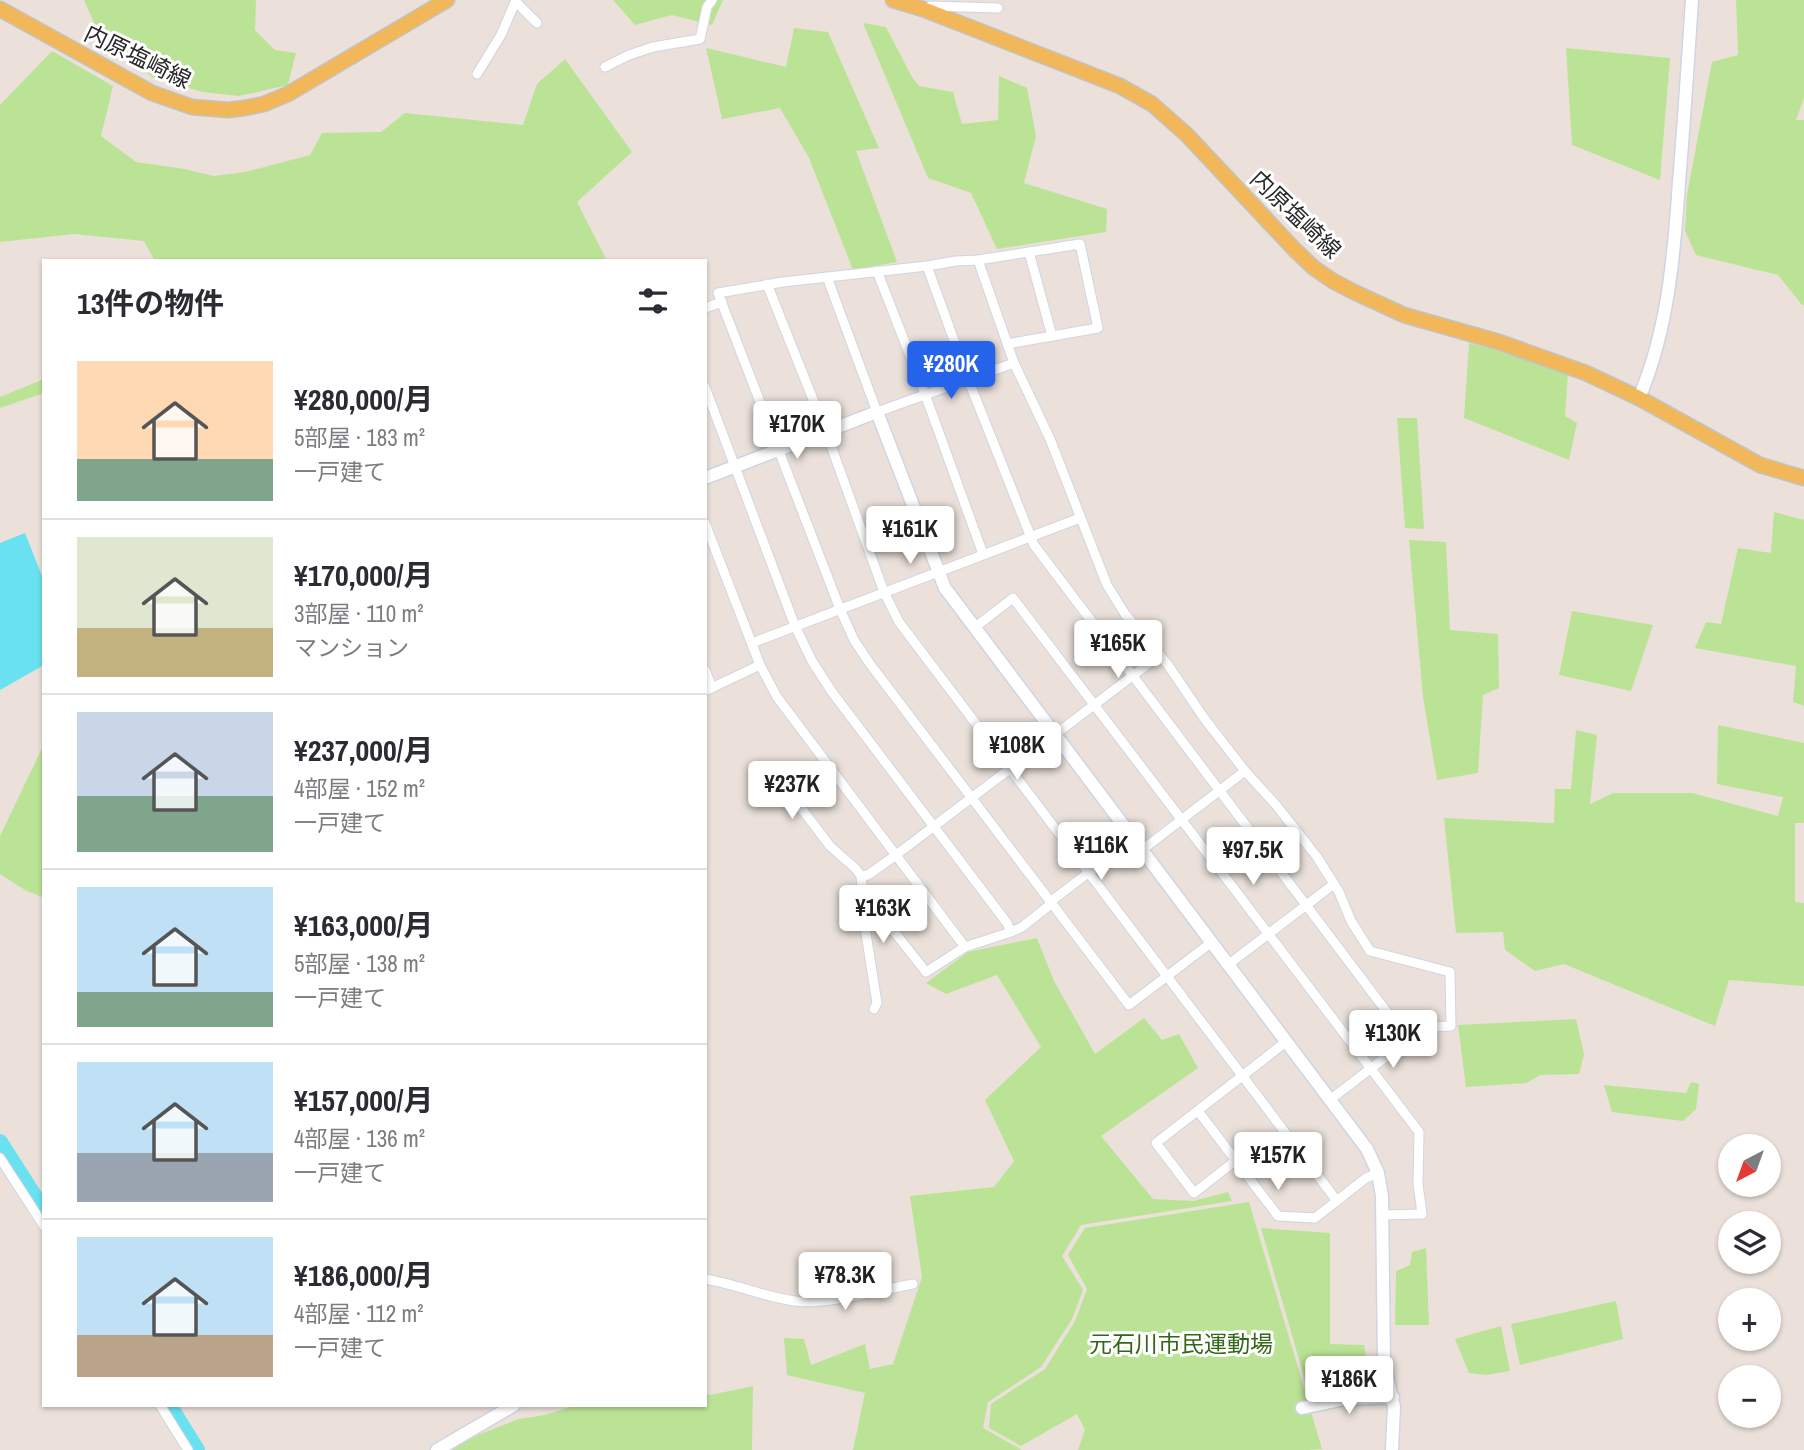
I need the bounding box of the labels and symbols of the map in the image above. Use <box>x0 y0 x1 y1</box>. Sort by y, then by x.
street label: 内原塩崎線 <box>80 17 196 95</box>
street label: 内原塩崎線 <box>1244 163 1348 265</box>
pin: ¥280K <box>902 342 1000 401</box>
pin: ¥170K <box>748 402 846 461</box>
pin: ¥161K <box>861 506 959 566</box>
pin: ¥165K <box>1069 620 1167 680</box>
pin: ¥108K <box>968 722 1066 782</box>
pin: ¥237K <box>743 762 841 821</box>
pin: ¥116K <box>1052 822 1150 882</box>
pin: ¥97.5K <box>1196 828 1310 887</box>
pin: ¥163K <box>834 886 932 945</box>
pin: ¥130K <box>1344 1010 1442 1070</box>
pin: ¥157K <box>1229 1132 1327 1192</box>
north arrow <box>1718 1134 1782 1197</box>
pin: ¥78.3K <box>788 1252 902 1312</box>
park label: 元石川市民運動場 <box>1089 1328 1273 1359</box>
pin: ¥186K <box>1300 1356 1398 1416</box>

